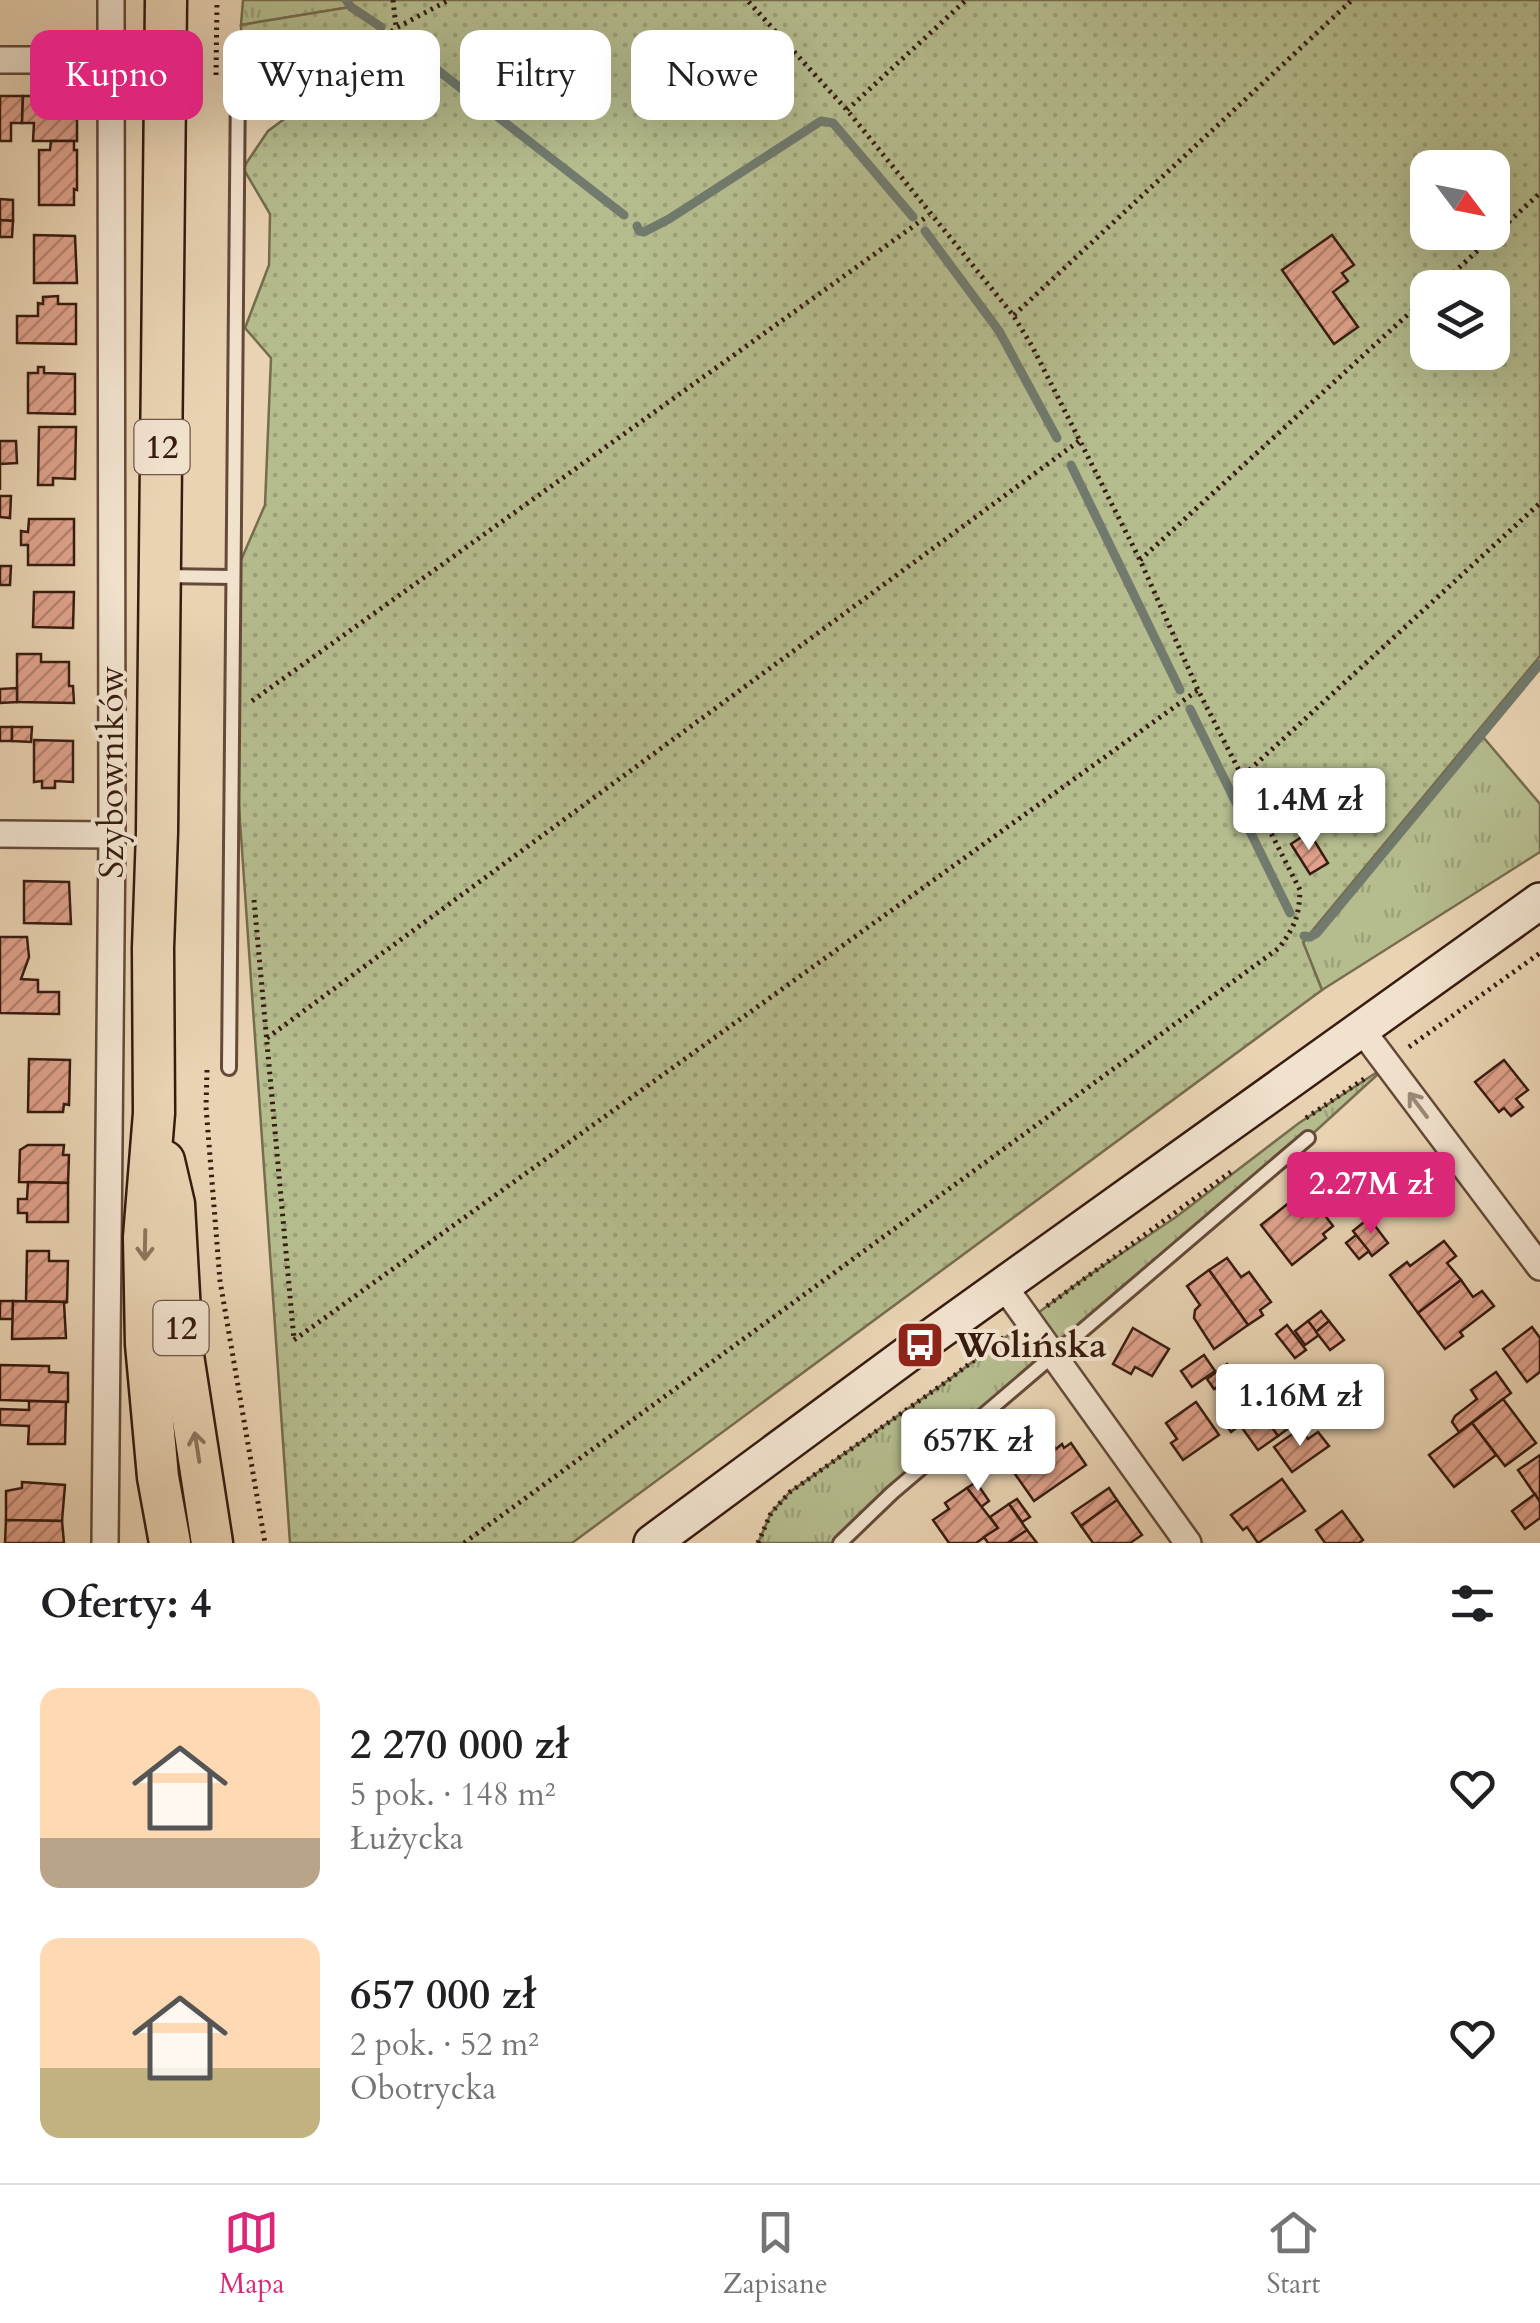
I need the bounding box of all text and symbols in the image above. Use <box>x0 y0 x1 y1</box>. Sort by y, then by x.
chip: Kupno <box>30 30 203 120</box>
chip: Wynajem <box>223 30 440 120</box>
chip: Filtry <box>460 30 611 120</box>
chip: Nowe <box>631 30 794 120</box>
north arrow <box>1410 150 1510 250</box>
map controls <box>1410 150 1510 370</box>
button: layers <box>1410 270 1510 370</box>
road number: 12 <box>134 420 190 474</box>
street label: Szybowników <box>88 666 136 878</box>
pin: 1.4M zł <box>1217 768 1401 853</box>
text: 1.4M zł <box>1255 778 1363 822</box>
one-way arrow <box>1408 1092 1429 1119</box>
pin: 2.27M zł <box>1268 1152 1474 1237</box>
text: 2.27M zł <box>1309 1162 1433 1206</box>
one-way arrow <box>135 1228 154 1260</box>
road number: 12 <box>154 1301 208 1355</box>
bus stop icon: Wolińska <box>894 1319 946 1371</box>
place label: Wolińska <box>954 1322 1107 1370</box>
pin: 1.16M zł <box>1197 1364 1403 1449</box>
text: 1.16M zł <box>1238 1374 1362 1418</box>
pin: 657K zł <box>886 1409 1070 1494</box>
text: 657K zł <box>923 1419 1033 1463</box>
one-way arrow <box>187 1431 206 1463</box>
text: Oferty: 4 <box>40 1575 211 1632</box>
icon: filters <box>1445 1576 1500 1631</box>
text: 2 270 000 zł <box>350 1716 568 1773</box>
icon: home <box>120 1728 240 1848</box>
icon: heart <box>1445 1761 1500 1816</box>
text: 5 pok. · 148 m² <box>350 1773 555 1817</box>
text: Łużycka <box>350 1817 464 1861</box>
text: 657 000 zł <box>350 1966 536 2023</box>
icon: home <box>120 1978 240 2098</box>
icon: heart <box>1445 2011 1500 2066</box>
text: 2 pok. · 52 m² <box>350 2023 539 2067</box>
text: Obotrycka <box>350 2067 496 2111</box>
tab: Mapa <box>219 2205 285 2303</box>
tab: Zapisane <box>723 2205 828 2303</box>
tab: Start <box>1266 2205 1321 2303</box>

